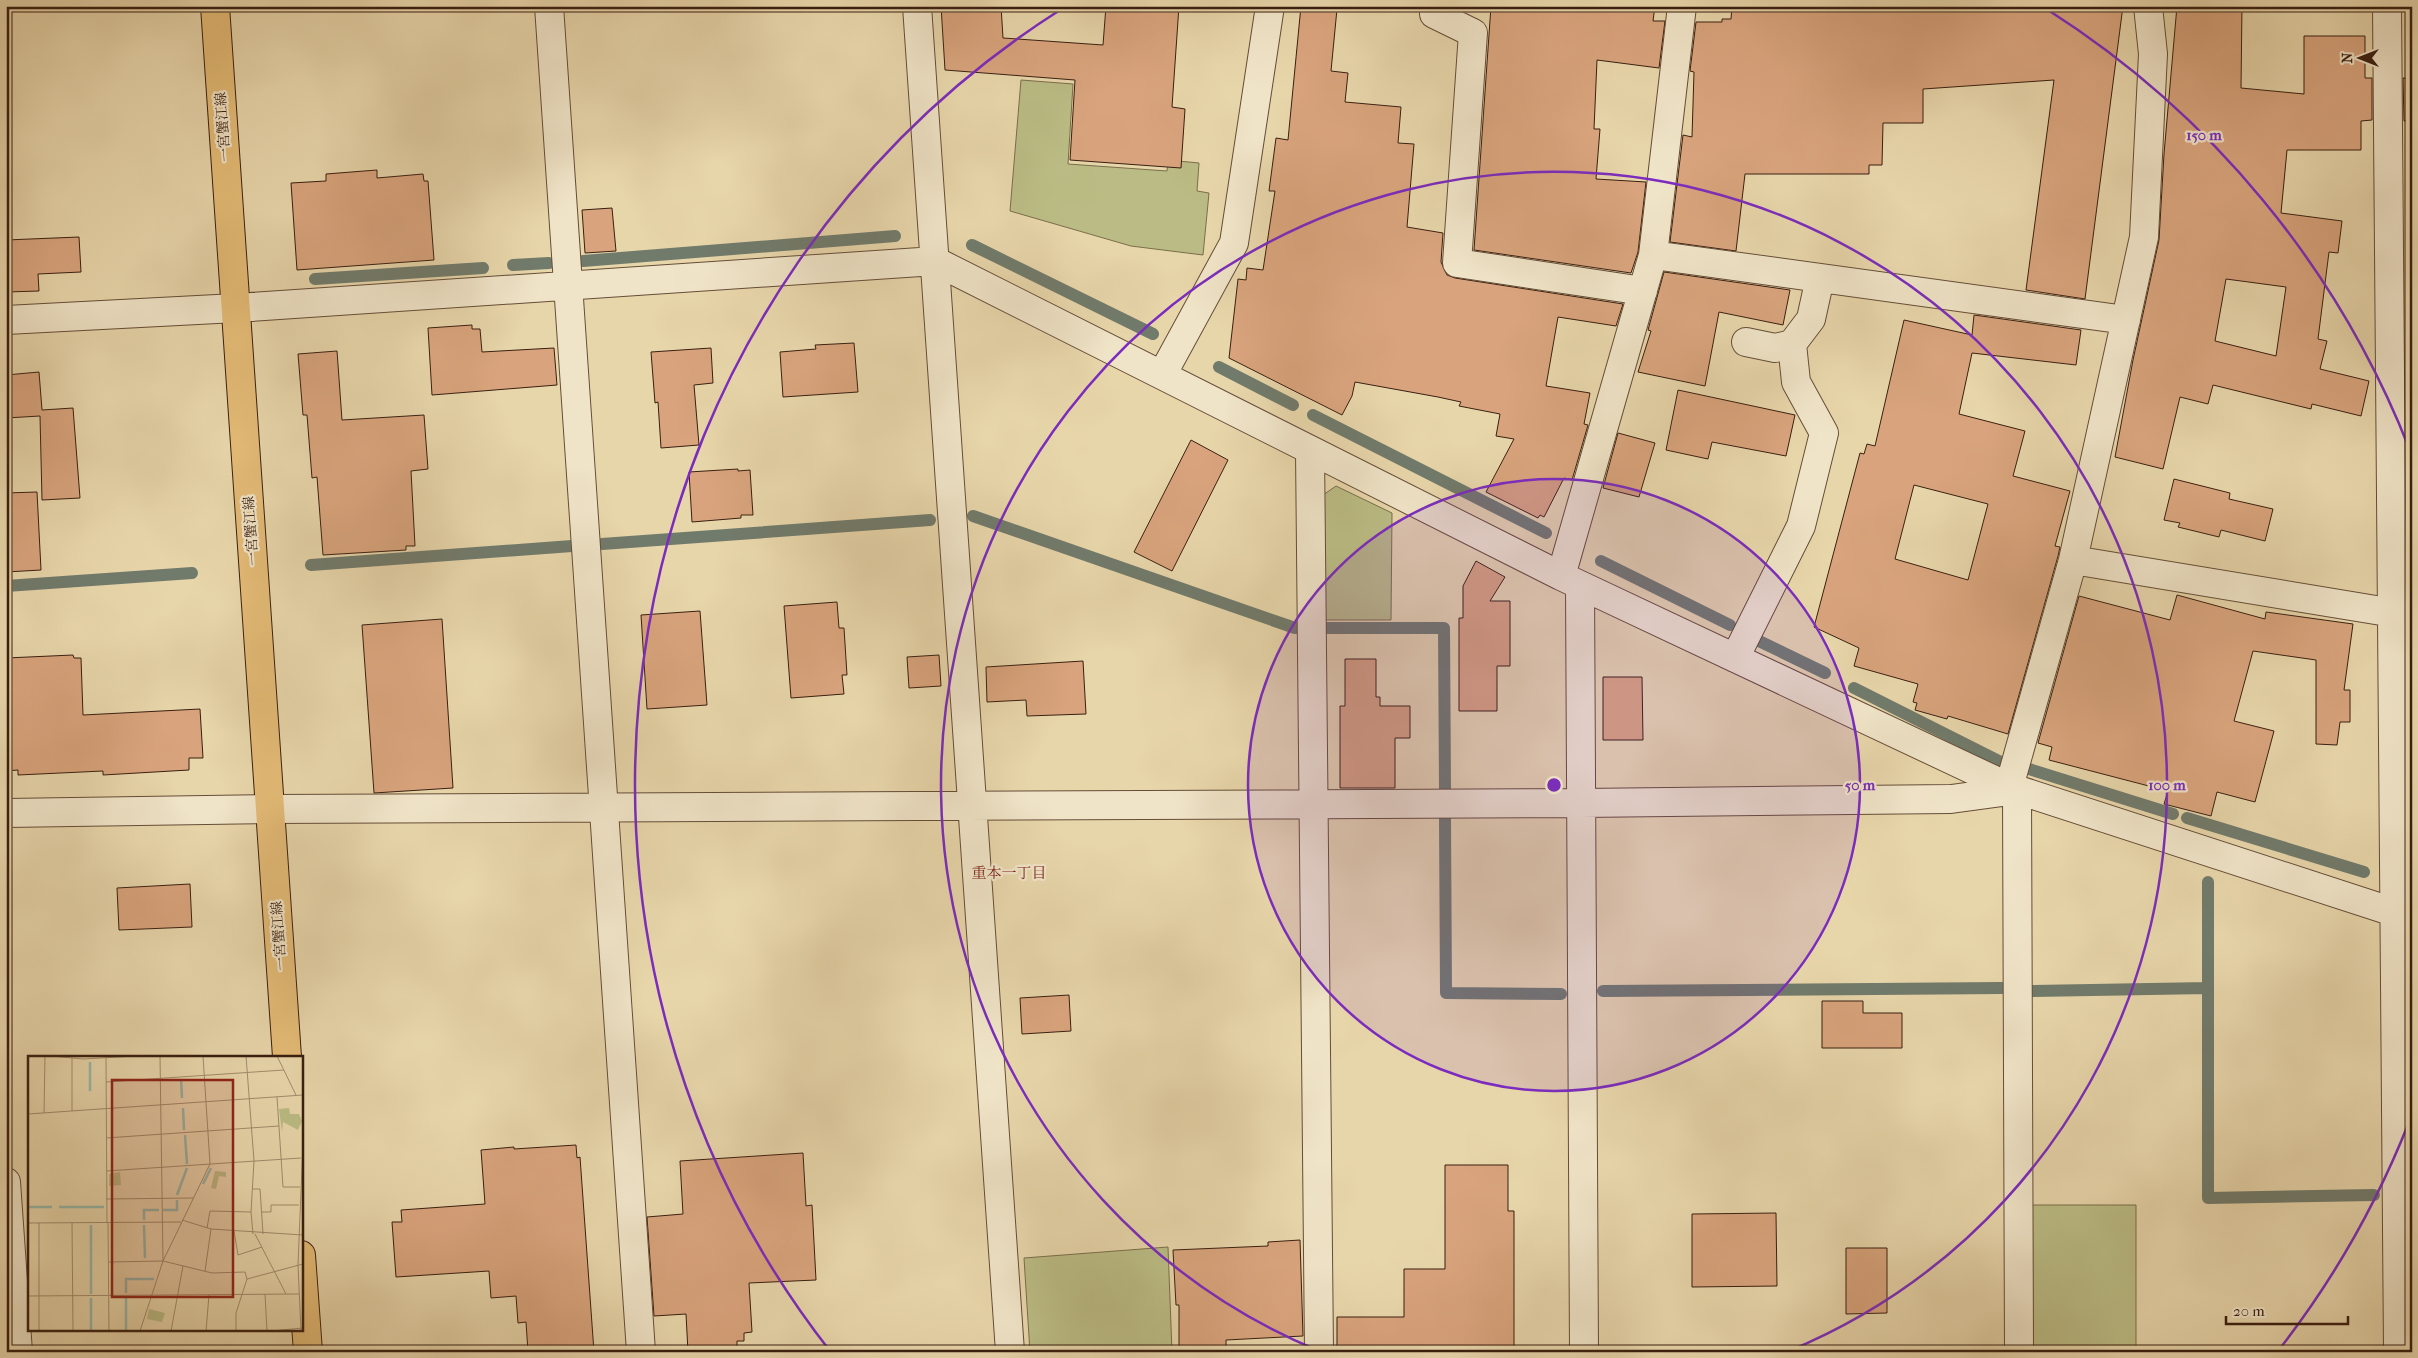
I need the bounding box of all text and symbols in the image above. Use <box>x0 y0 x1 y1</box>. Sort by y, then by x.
north arrow <box>2336 32 2386 82</box>
text: N <box>2339 52 2356 63</box>
street label: 一宮蟹江線 <box>212 91 234 163</box>
text: 150 m <box>2186 126 2222 144</box>
street label: 一宮蟹江線 <box>240 495 262 567</box>
centre of rings <box>1545 776 1563 794</box>
text: 50 m <box>1845 776 1876 794</box>
text: 100 m <box>2148 776 2186 794</box>
district label: 重本一丁目 <box>971 864 1047 882</box>
street label: 一宮蟹江線 <box>268 900 290 972</box>
inset map <box>28 1056 302 1330</box>
scale bar <box>2226 1293 2348 1325</box>
text: 20 m <box>2233 1302 2265 1320</box>

